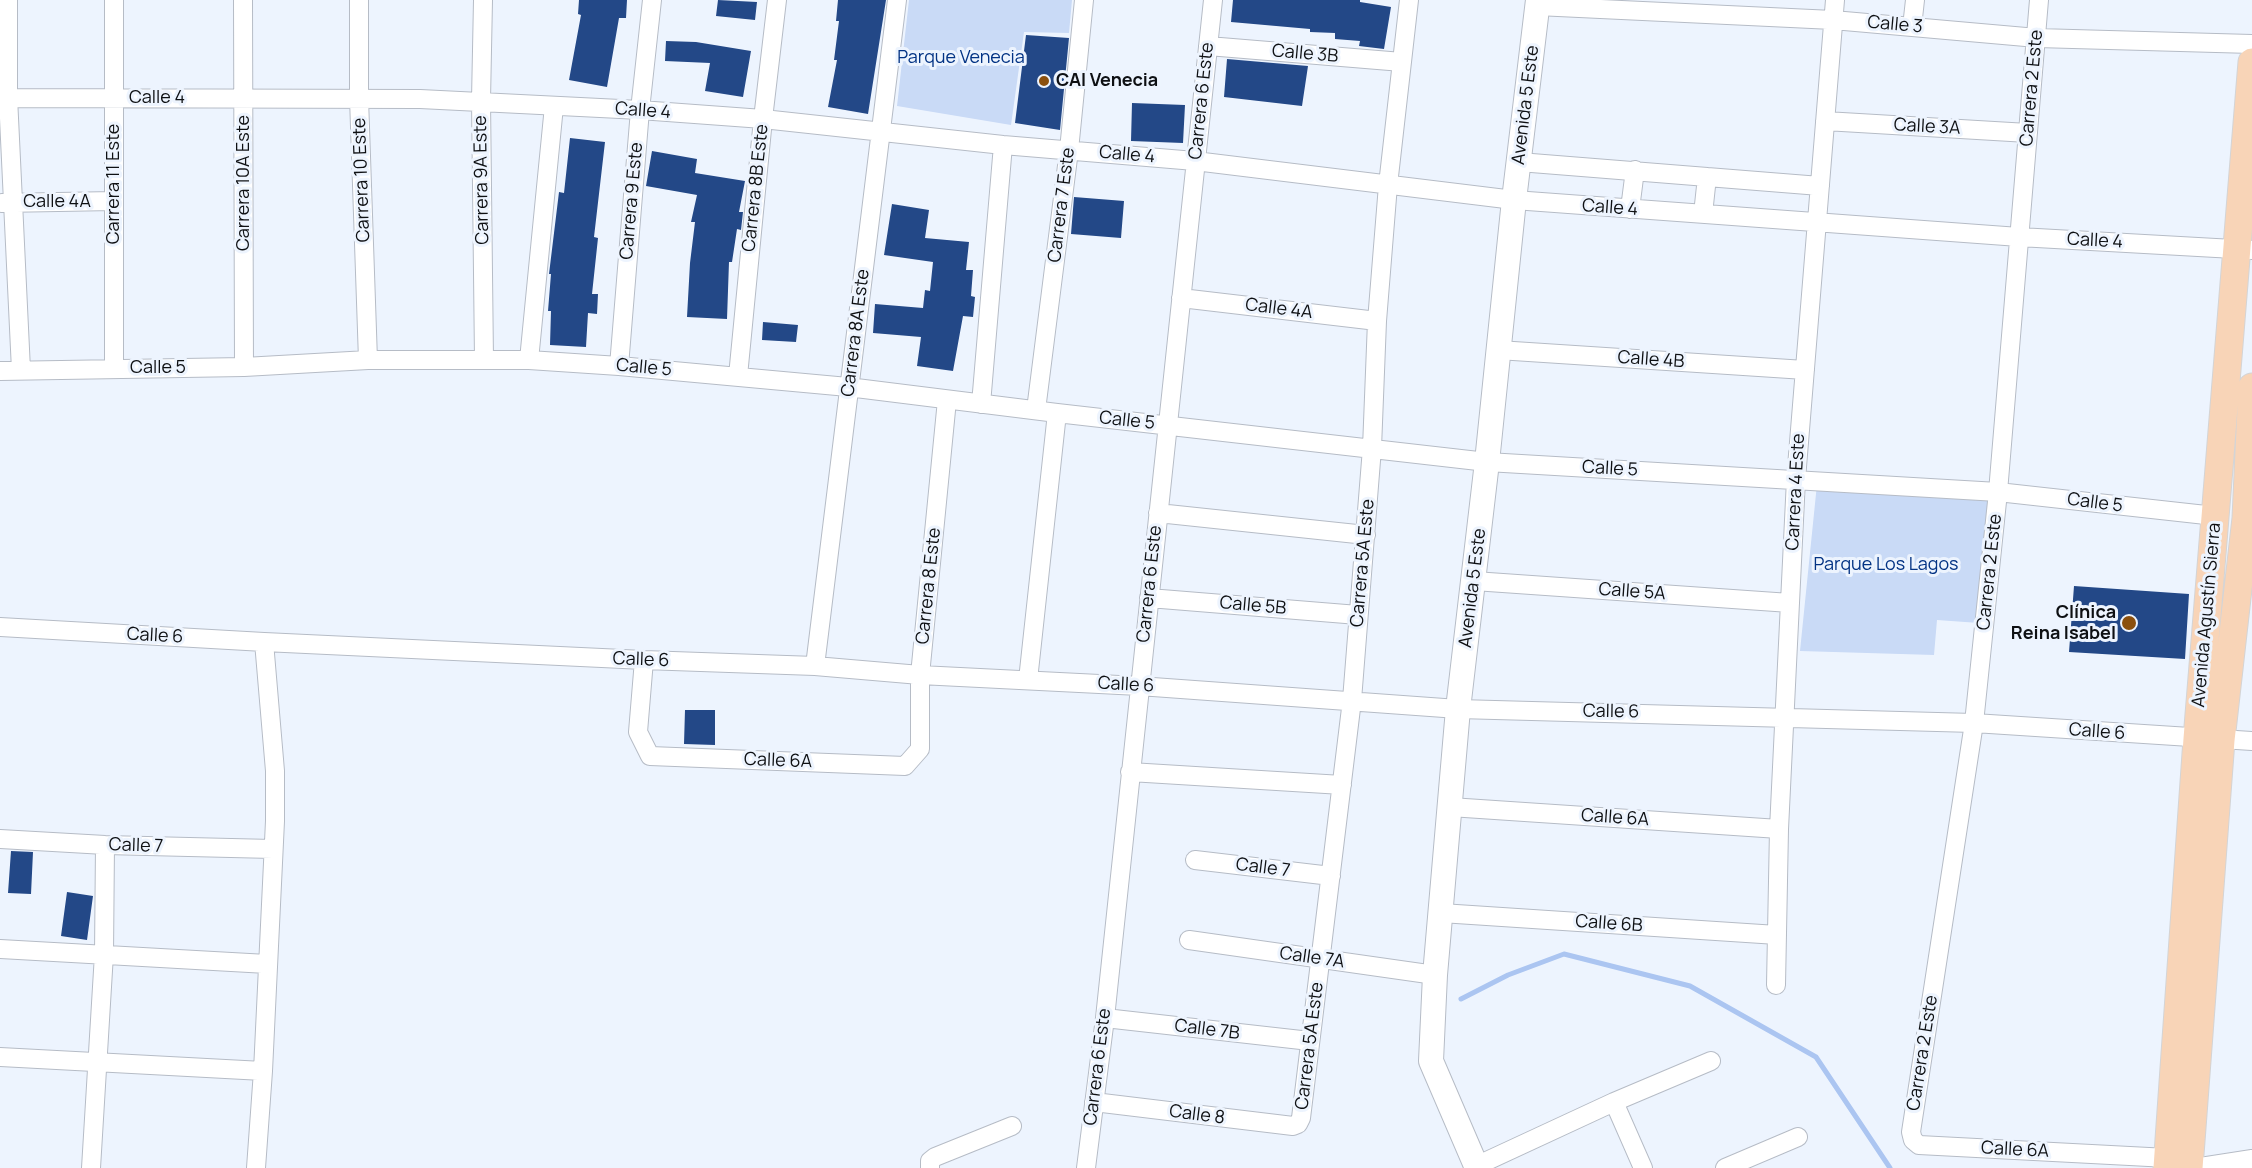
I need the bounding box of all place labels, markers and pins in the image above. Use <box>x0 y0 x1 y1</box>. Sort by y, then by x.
place label: CAI Venecia <box>1056 70 1158 92</box>
marker: CAI Venecia <box>1037 74 1051 88</box>
place label: Clínica Reina Isabel <box>2011 602 2116 644</box>
marker: Clínica Reina Isabel <box>2120 614 2138 632</box>

